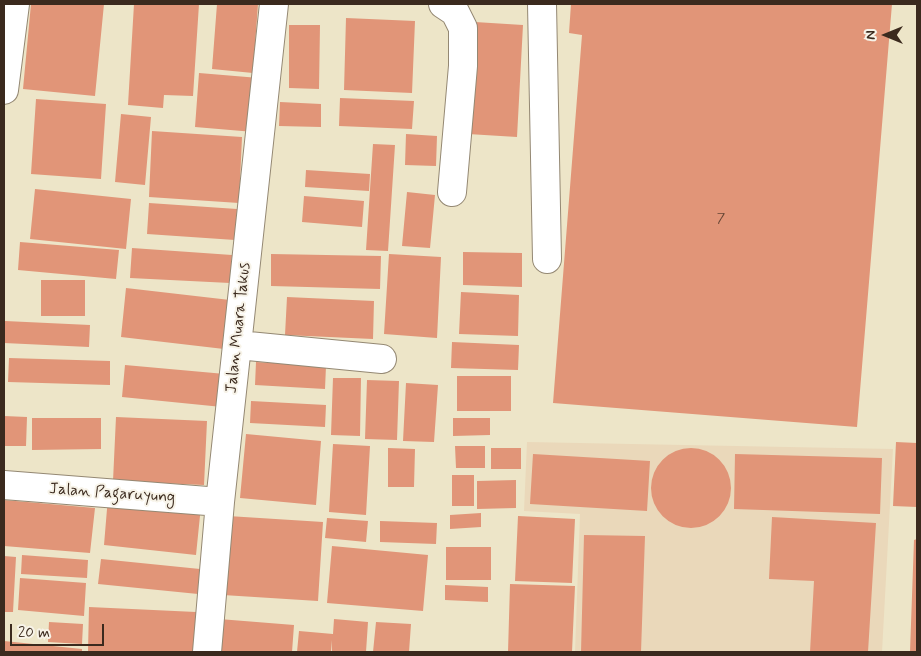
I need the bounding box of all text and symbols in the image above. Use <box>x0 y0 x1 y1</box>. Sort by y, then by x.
north arrow <box>861 10 911 60</box>
text: N <box>862 30 880 40</box>
house number: 7 <box>717 211 725 227</box>
street label: Jalan Muara Takus <box>223 262 255 394</box>
street label: Jalan Pagaruyung <box>48 480 176 508</box>
scale bar <box>12 614 106 646</box>
text: 20 m <box>18 623 50 643</box>

